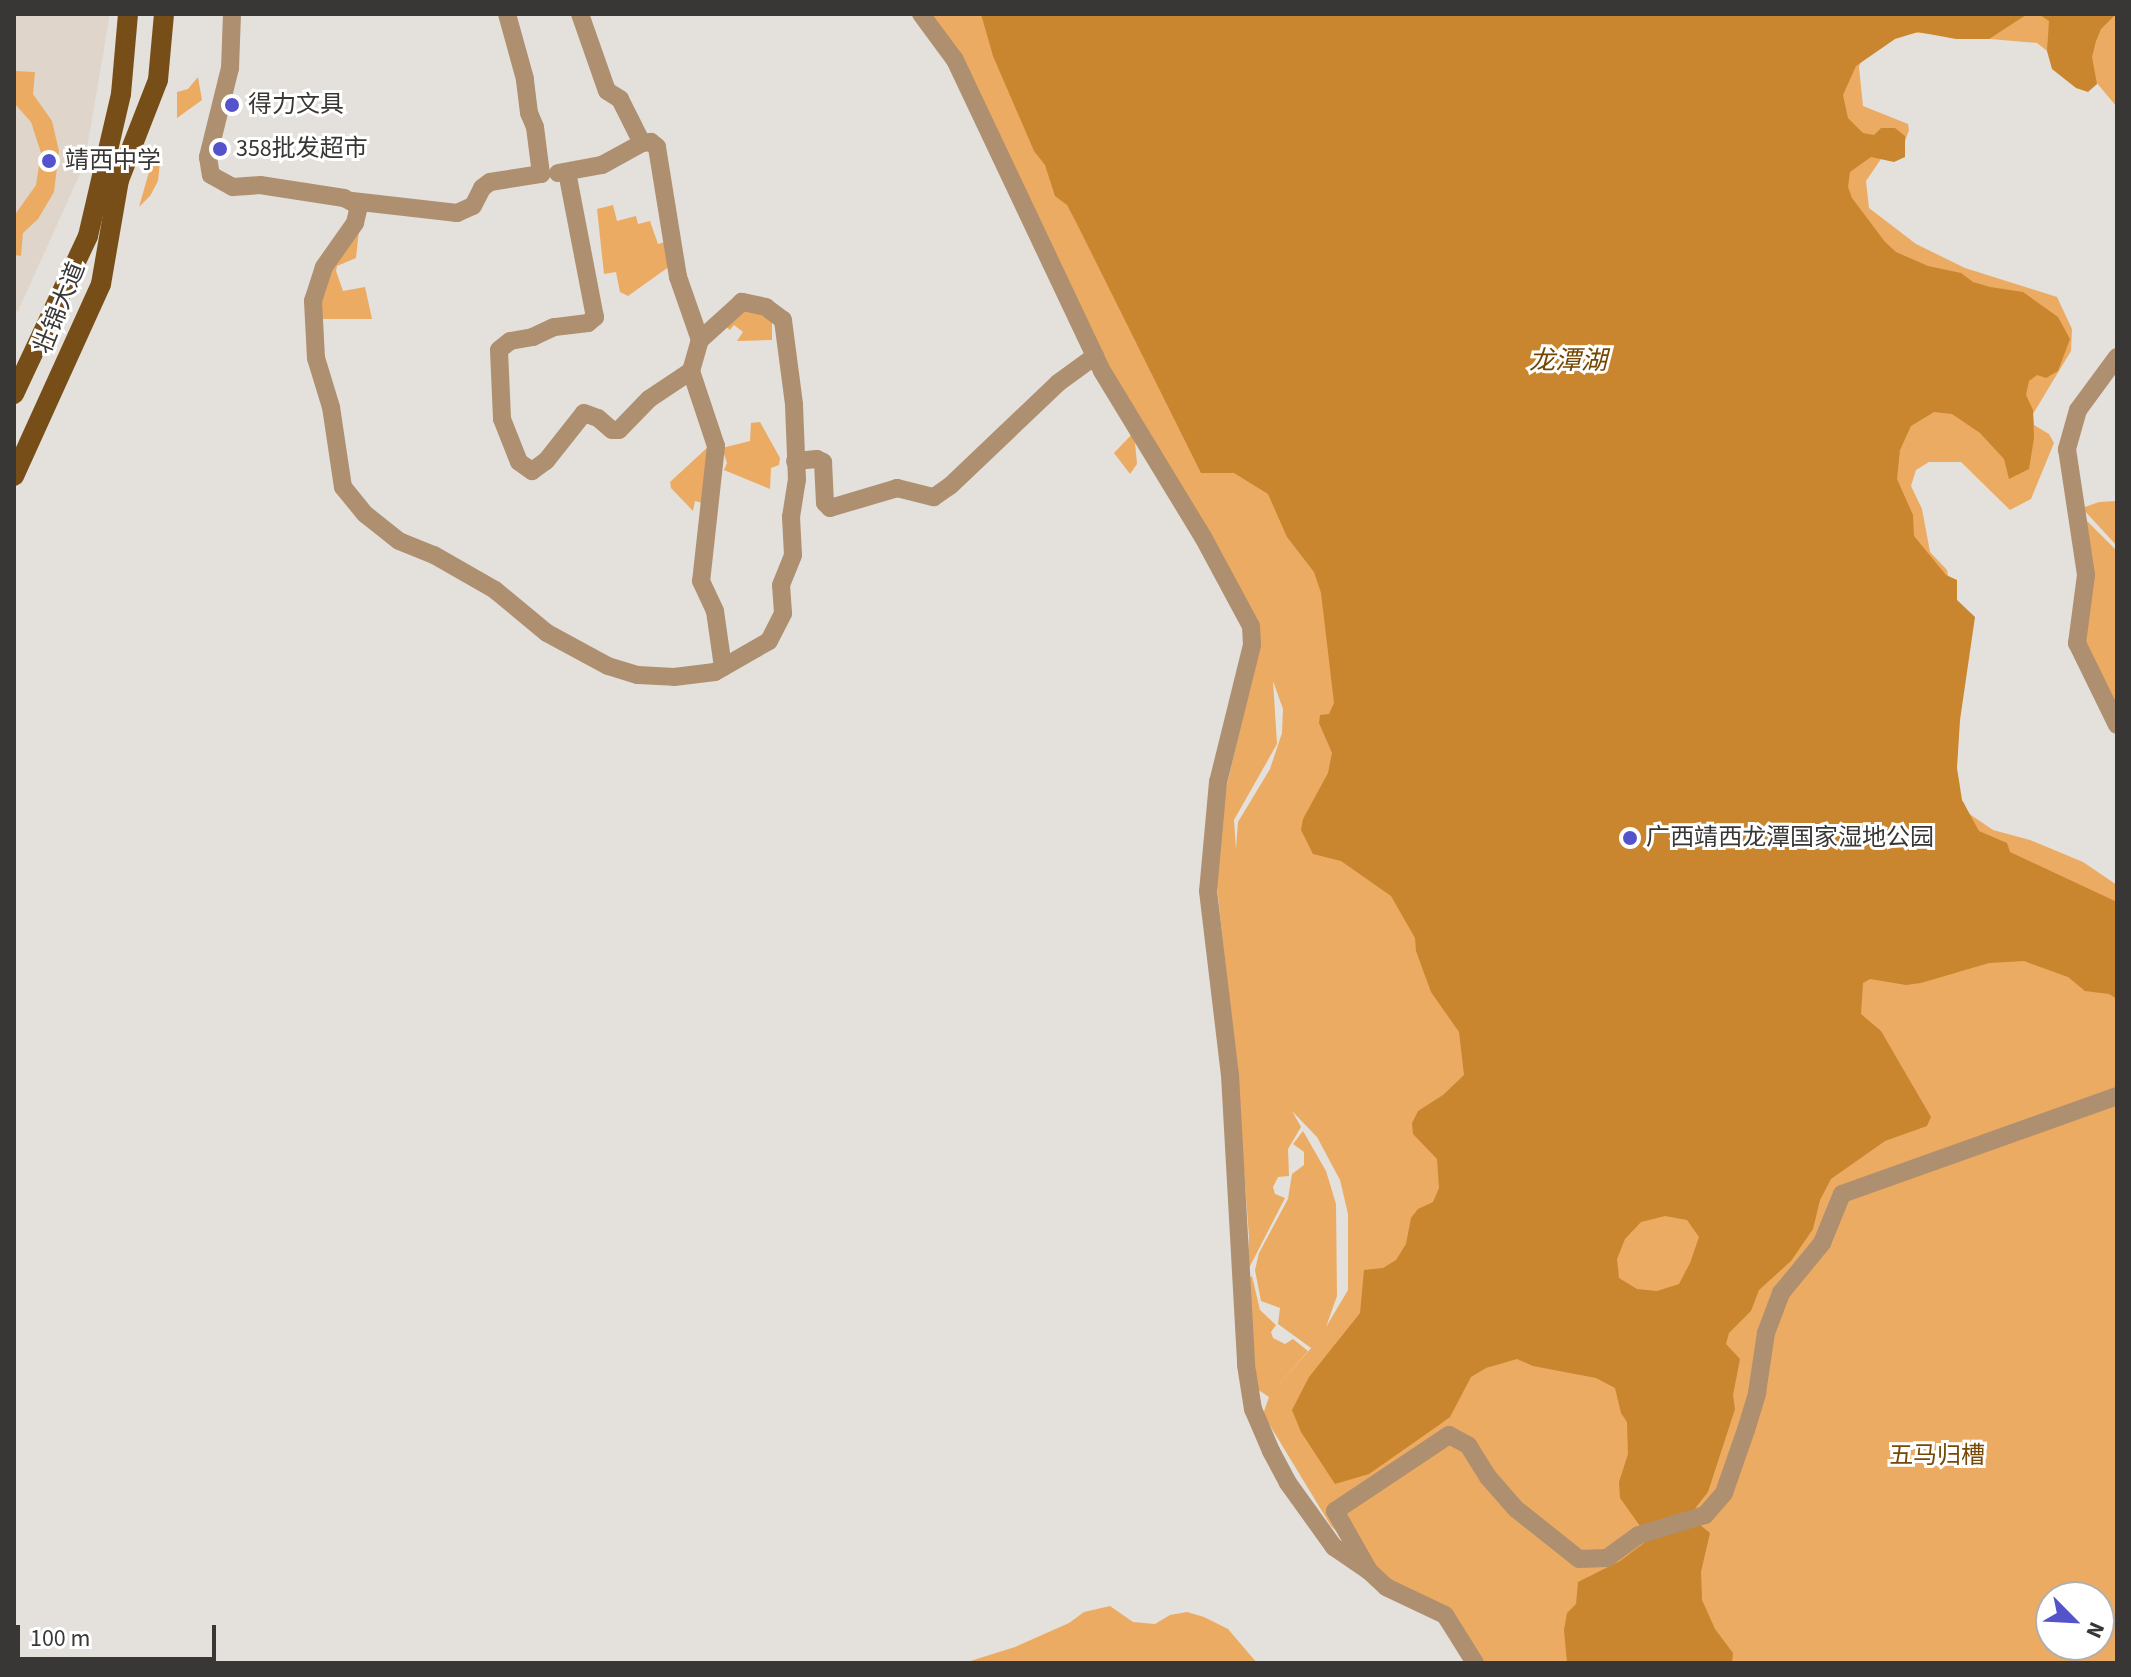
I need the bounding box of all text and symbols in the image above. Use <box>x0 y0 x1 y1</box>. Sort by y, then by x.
place label: 得力文具 <box>248 91 344 119</box>
marker: 得力文具 <box>223 96 241 114</box>
place label: 358批发超市 <box>236 135 368 163</box>
marker: 358批发超市 <box>211 140 229 158</box>
place label: 靖西中学 <box>65 147 161 175</box>
marker: 靖西中学 <box>40 152 58 170</box>
street label: 壮锦大道 <box>29 258 91 358</box>
water label: 龙潭湖 <box>1529 345 1607 377</box>
place label: 广西靖西龙潭国家湿地公园 <box>1646 824 1934 852</box>
marker: 广西靖西龙潭国家湿地公园 <box>1621 829 1639 847</box>
park label: 五马归槽 <box>1889 1442 1985 1470</box>
north arrow <box>2035 1581 2115 1661</box>
scale bar <box>20 1609 220 1659</box>
text: N <box>2078 1617 2113 1643</box>
text: 100 m <box>30 1621 90 1656</box>

